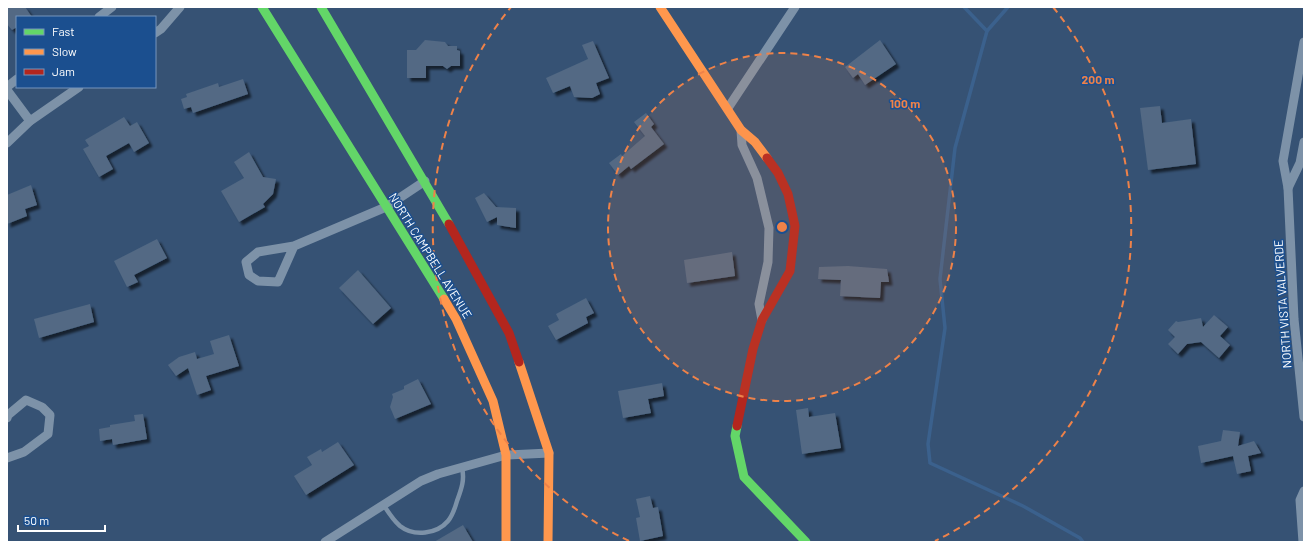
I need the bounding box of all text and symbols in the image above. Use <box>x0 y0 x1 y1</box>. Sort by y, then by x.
legend <box>16 16 156 88</box>
text: Fast <box>52 24 75 38</box>
text: Slow <box>52 44 77 58</box>
text: Jam <box>52 64 75 78</box>
text: 200 m <box>1082 72 1114 86</box>
text: 100 m <box>890 96 920 110</box>
street label: NORTH CAMPBELL AVENUE <box>386 190 475 321</box>
centre of rings <box>775 220 789 234</box>
street label: NORTH VISTA VALVERDE <box>1271 239 1293 369</box>
scale bar <box>18 507 105 533</box>
text: 50 m <box>24 513 49 527</box>

